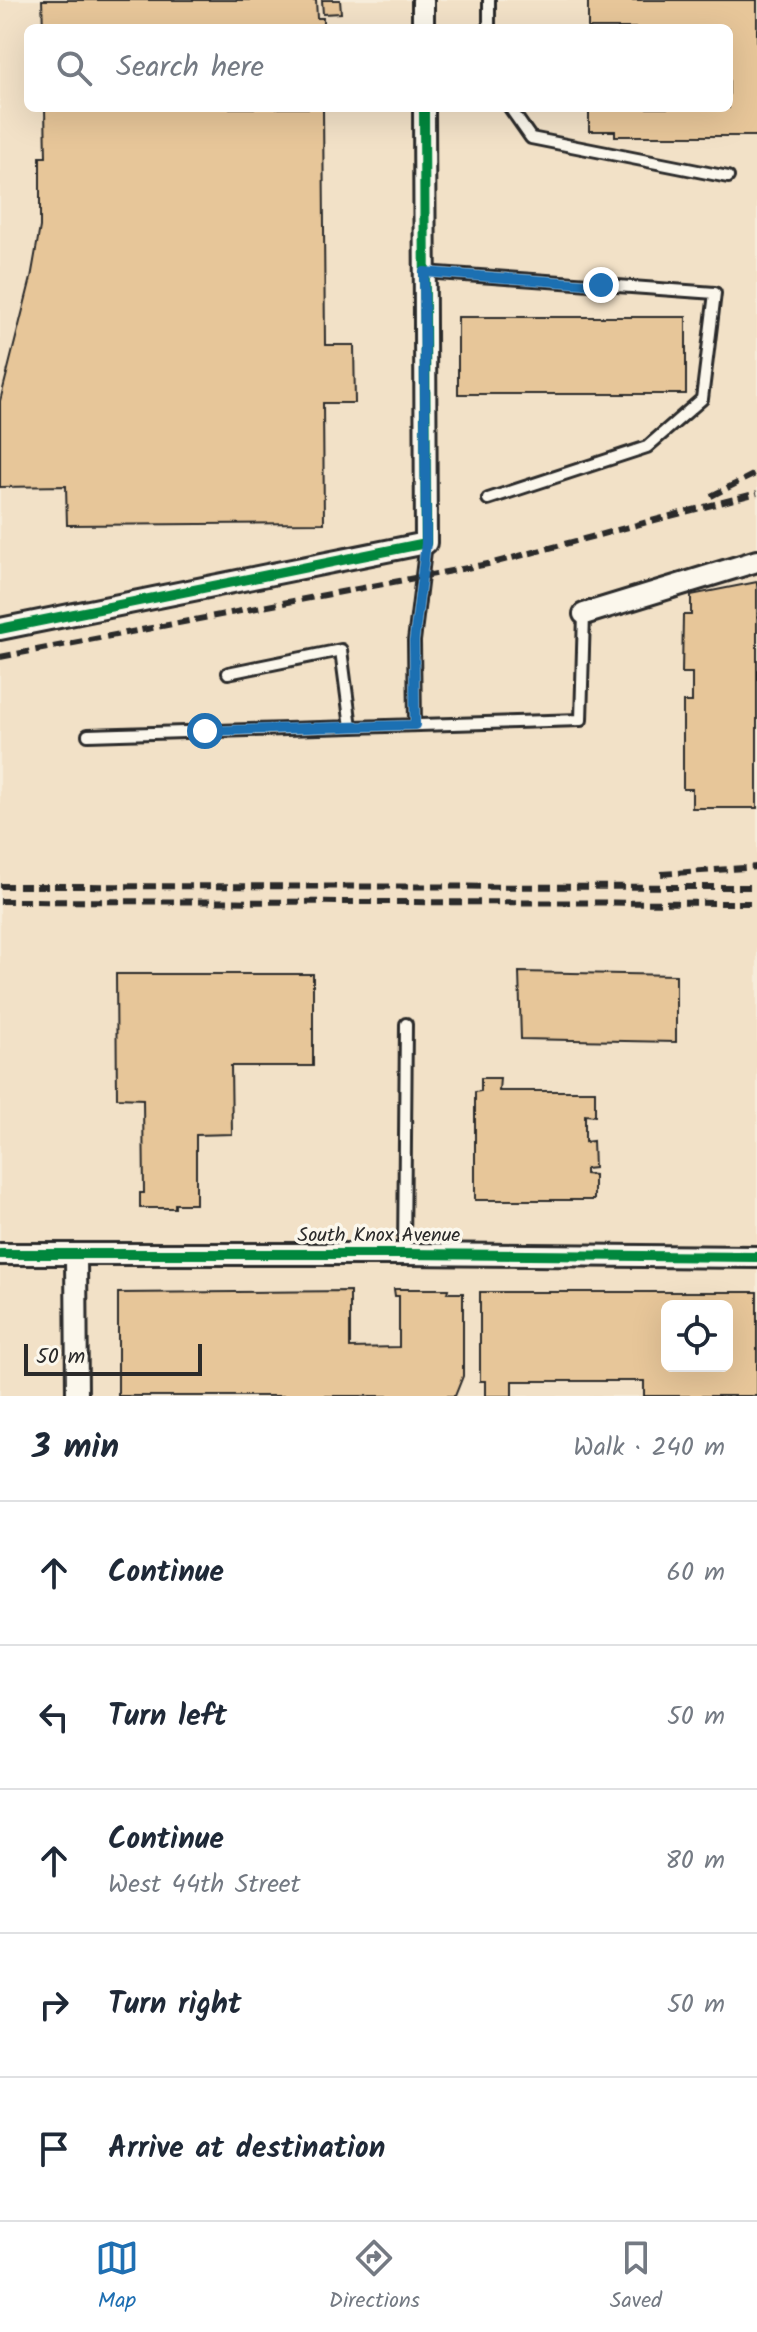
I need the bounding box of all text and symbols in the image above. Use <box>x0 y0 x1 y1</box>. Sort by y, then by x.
search box <box>24 24 733 112</box>
text: Search here <box>116 44 264 92</box>
icon: search <box>52 46 96 90</box>
route end <box>583 267 619 303</box>
route start <box>187 713 223 749</box>
street label: South Knox Avenue <box>298 1220 460 1252</box>
map controls <box>661 1300 733 1372</box>
button: locate <box>661 1300 733 1372</box>
scale bar <box>24 1340 202 1376</box>
text: 50 m <box>36 1340 85 1375</box>
text: 3 min <box>32 1421 119 1475</box>
text: Walk · 240 m <box>573 1427 725 1469</box>
text: Continue <box>108 1549 224 1597</box>
icon: ahead <box>32 1551 76 1595</box>
text: 60 m <box>666 1552 725 1594</box>
text: Turn left <box>108 1693 227 1741</box>
icon: left <box>32 1695 76 1739</box>
text: 50 m <box>667 1696 725 1738</box>
text: Continue <box>108 1816 224 1864</box>
icon: ahead <box>32 1839 76 1883</box>
text: 80 m <box>665 1840 725 1882</box>
text: West 44th Street <box>108 1864 301 1906</box>
text: Turn right <box>108 1981 241 2029</box>
icon: right <box>32 1983 76 2027</box>
text: 50 m <box>667 1984 725 2026</box>
text: Arrive at destination <box>108 2125 385 2173</box>
icon: arrive <box>32 2127 76 2171</box>
tab: Map <box>95 2236 139 2319</box>
tab: Directions <box>329 2236 420 2319</box>
tab: Saved <box>610 2236 662 2319</box>

